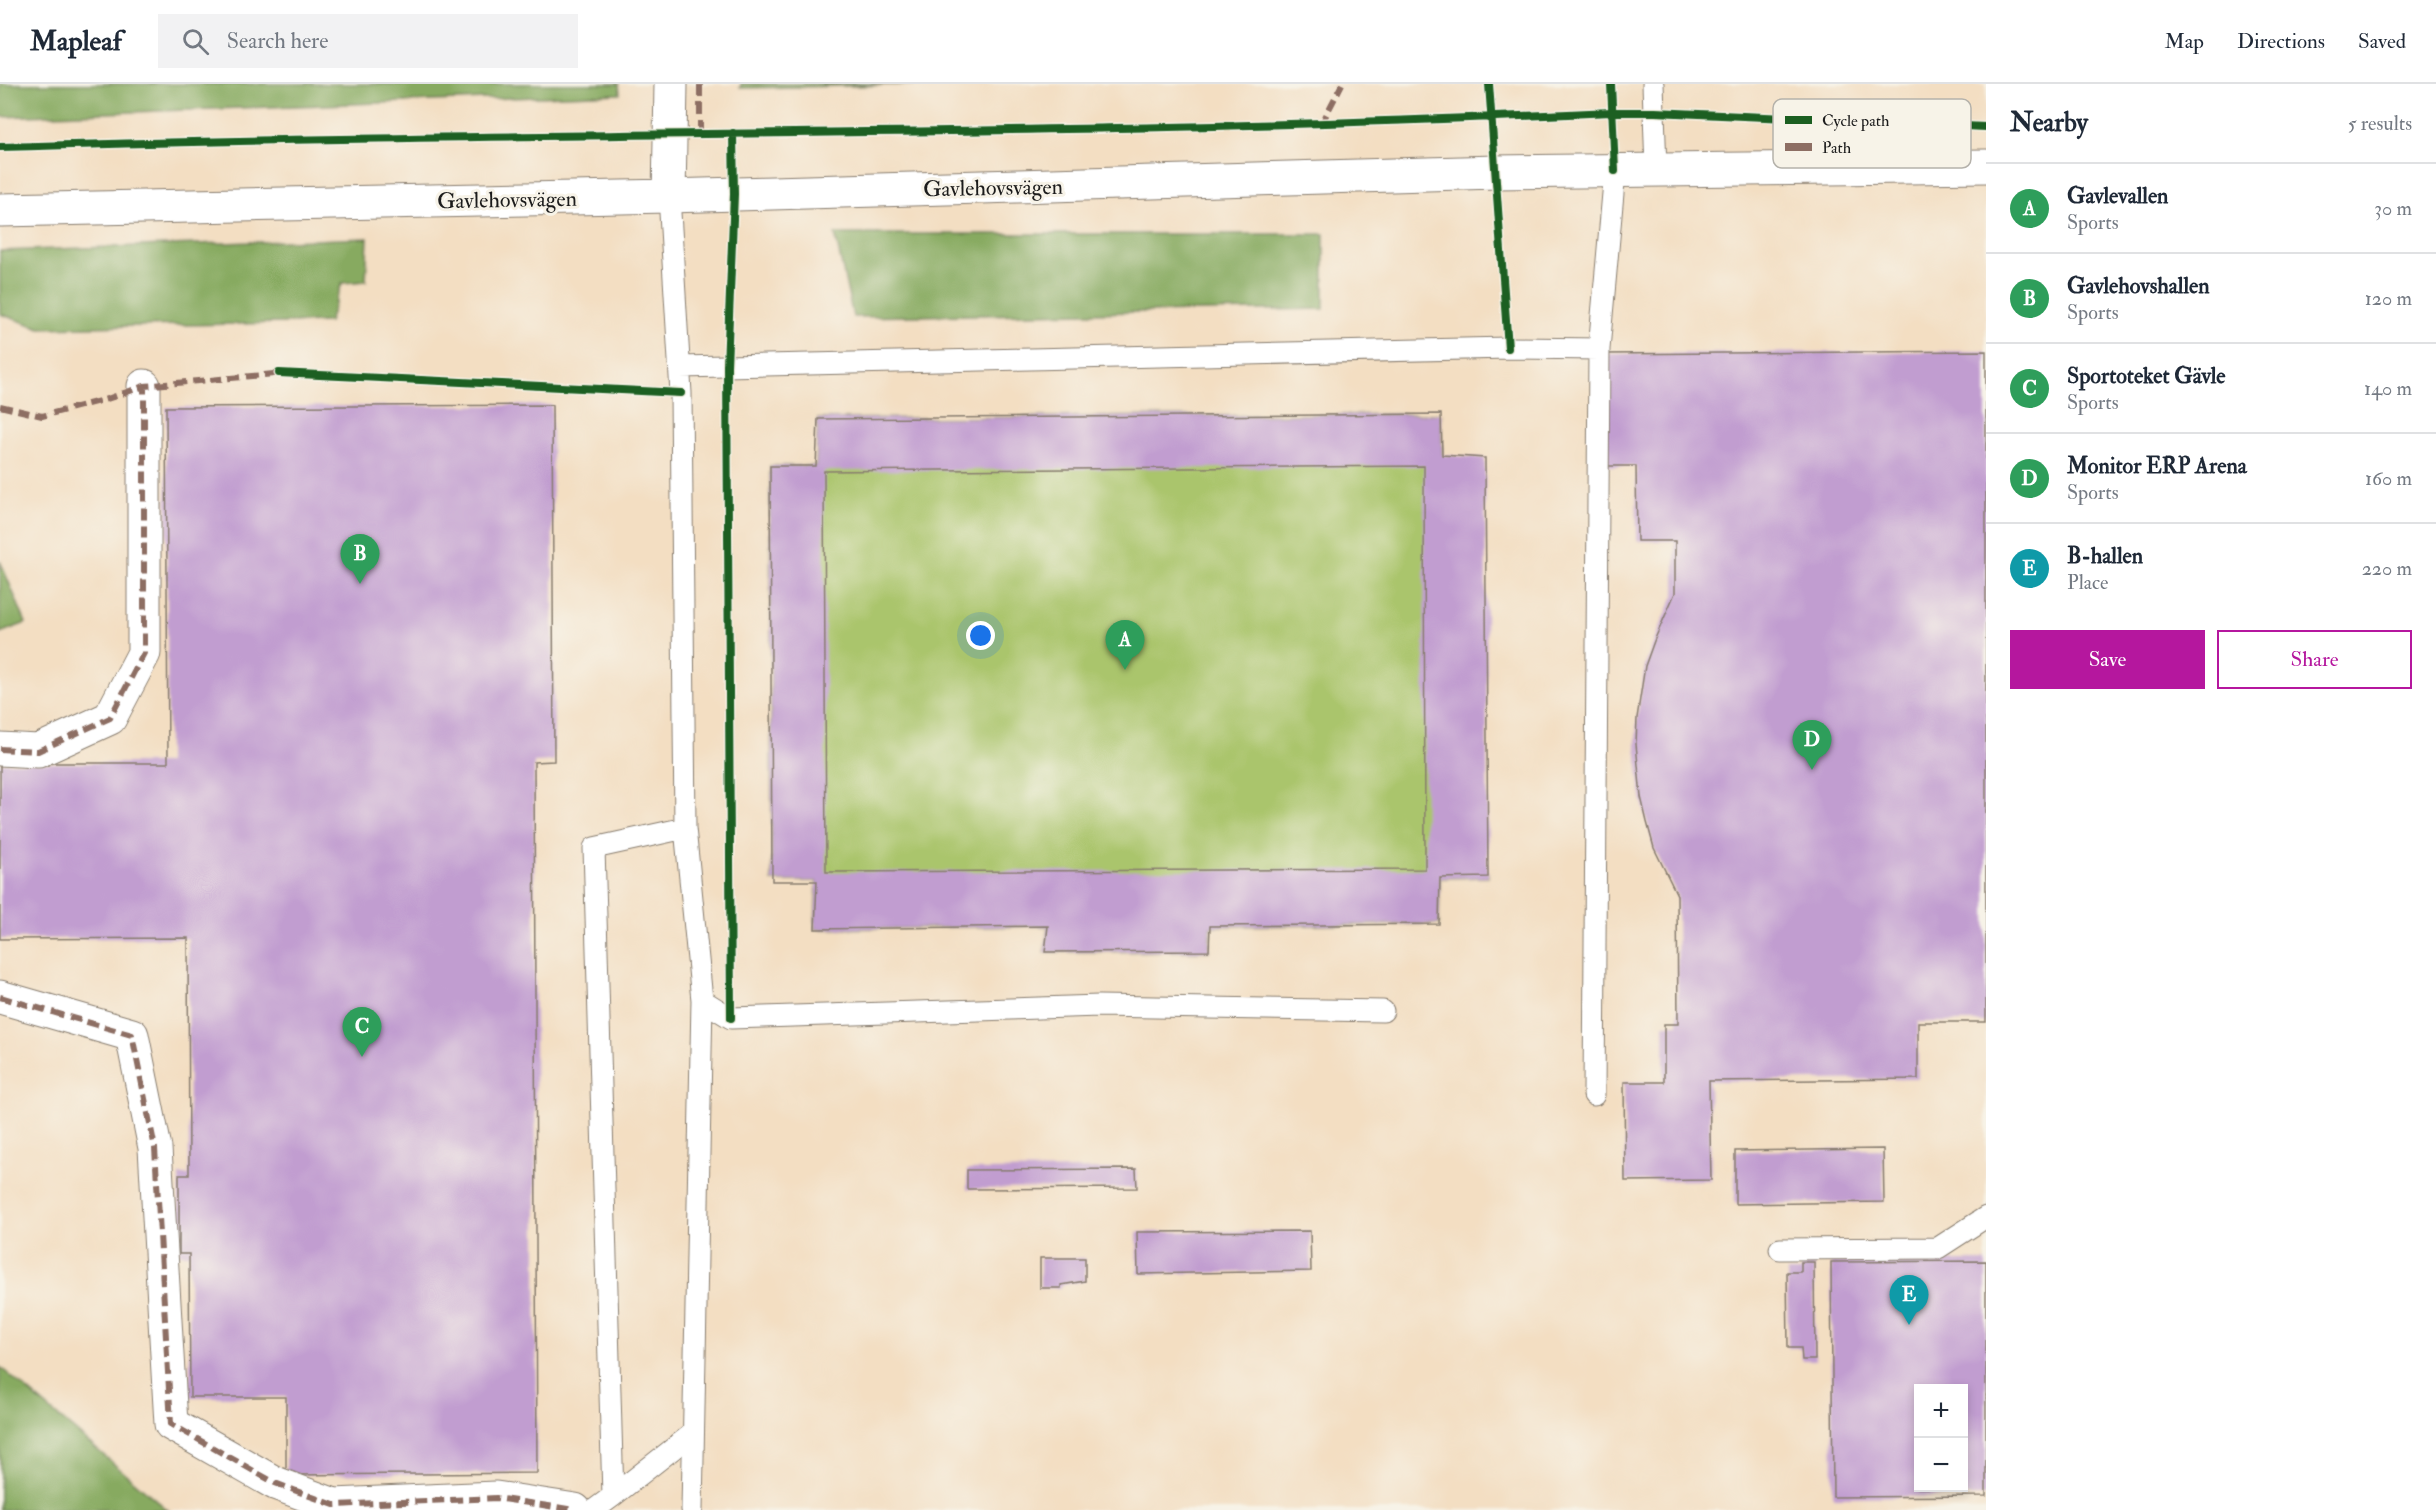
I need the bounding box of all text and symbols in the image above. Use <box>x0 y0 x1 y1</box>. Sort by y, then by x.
search box <box>158 14 578 68</box>
text: Mapleaf <box>30 24 122 59</box>
icon: search <box>179 25 212 58</box>
text: Search here <box>227 27 328 55</box>
text: Map <box>2164 28 2204 55</box>
text: Directions <box>2237 28 2325 55</box>
text: Saved <box>2358 28 2406 55</box>
legend <box>1773 99 1971 168</box>
text: Nearby <box>2010 107 2088 139</box>
text: Cycle path <box>1822 111 1890 132</box>
text: 5 results <box>2348 111 2412 136</box>
text: Path <box>1822 138 1852 158</box>
street label: Gavlehovsvägen <box>923 173 1063 203</box>
text: Gavlevallen <box>2067 182 2168 210</box>
street label: Gavlehovsvägen <box>437 185 577 215</box>
text: A <box>2023 196 2036 221</box>
text: 30 m <box>2374 196 2412 221</box>
text: Sports <box>2067 210 2119 235</box>
text: Gavlehovshallen <box>2067 272 2210 300</box>
text: B <box>2023 286 2036 311</box>
text: 120 m <box>2365 286 2412 311</box>
text: Sports <box>2067 300 2119 325</box>
text: Sportoteket Gävle <box>2067 362 2226 390</box>
text: C <box>2022 376 2037 401</box>
text: 140 m <box>2364 376 2412 401</box>
text: Sports <box>2067 390 2119 415</box>
text: Monitor ERP Arena <box>2067 452 2247 480</box>
text: D <box>2021 466 2038 491</box>
text: 160 m <box>2365 466 2412 491</box>
text: Sports <box>2067 480 2119 505</box>
pin: B <box>340 534 380 584</box>
text: B-hallen <box>2067 542 2143 570</box>
text: E <box>2022 556 2037 581</box>
text: 220 m <box>2362 556 2412 581</box>
text: Place <box>2067 570 2108 595</box>
pin: A <box>1106 620 1144 670</box>
your location <box>966 621 995 650</box>
button: Save <box>2010 630 2205 689</box>
button: Share <box>2217 630 2412 689</box>
pin: D <box>1792 720 1832 770</box>
pin: C <box>342 1008 382 1057</box>
pin: E <box>1890 1276 1928 1325</box>
map controls <box>1914 1384 1968 1492</box>
button: + <box>1914 1384 1968 1438</box>
button: − <box>1914 1438 1968 1492</box>

